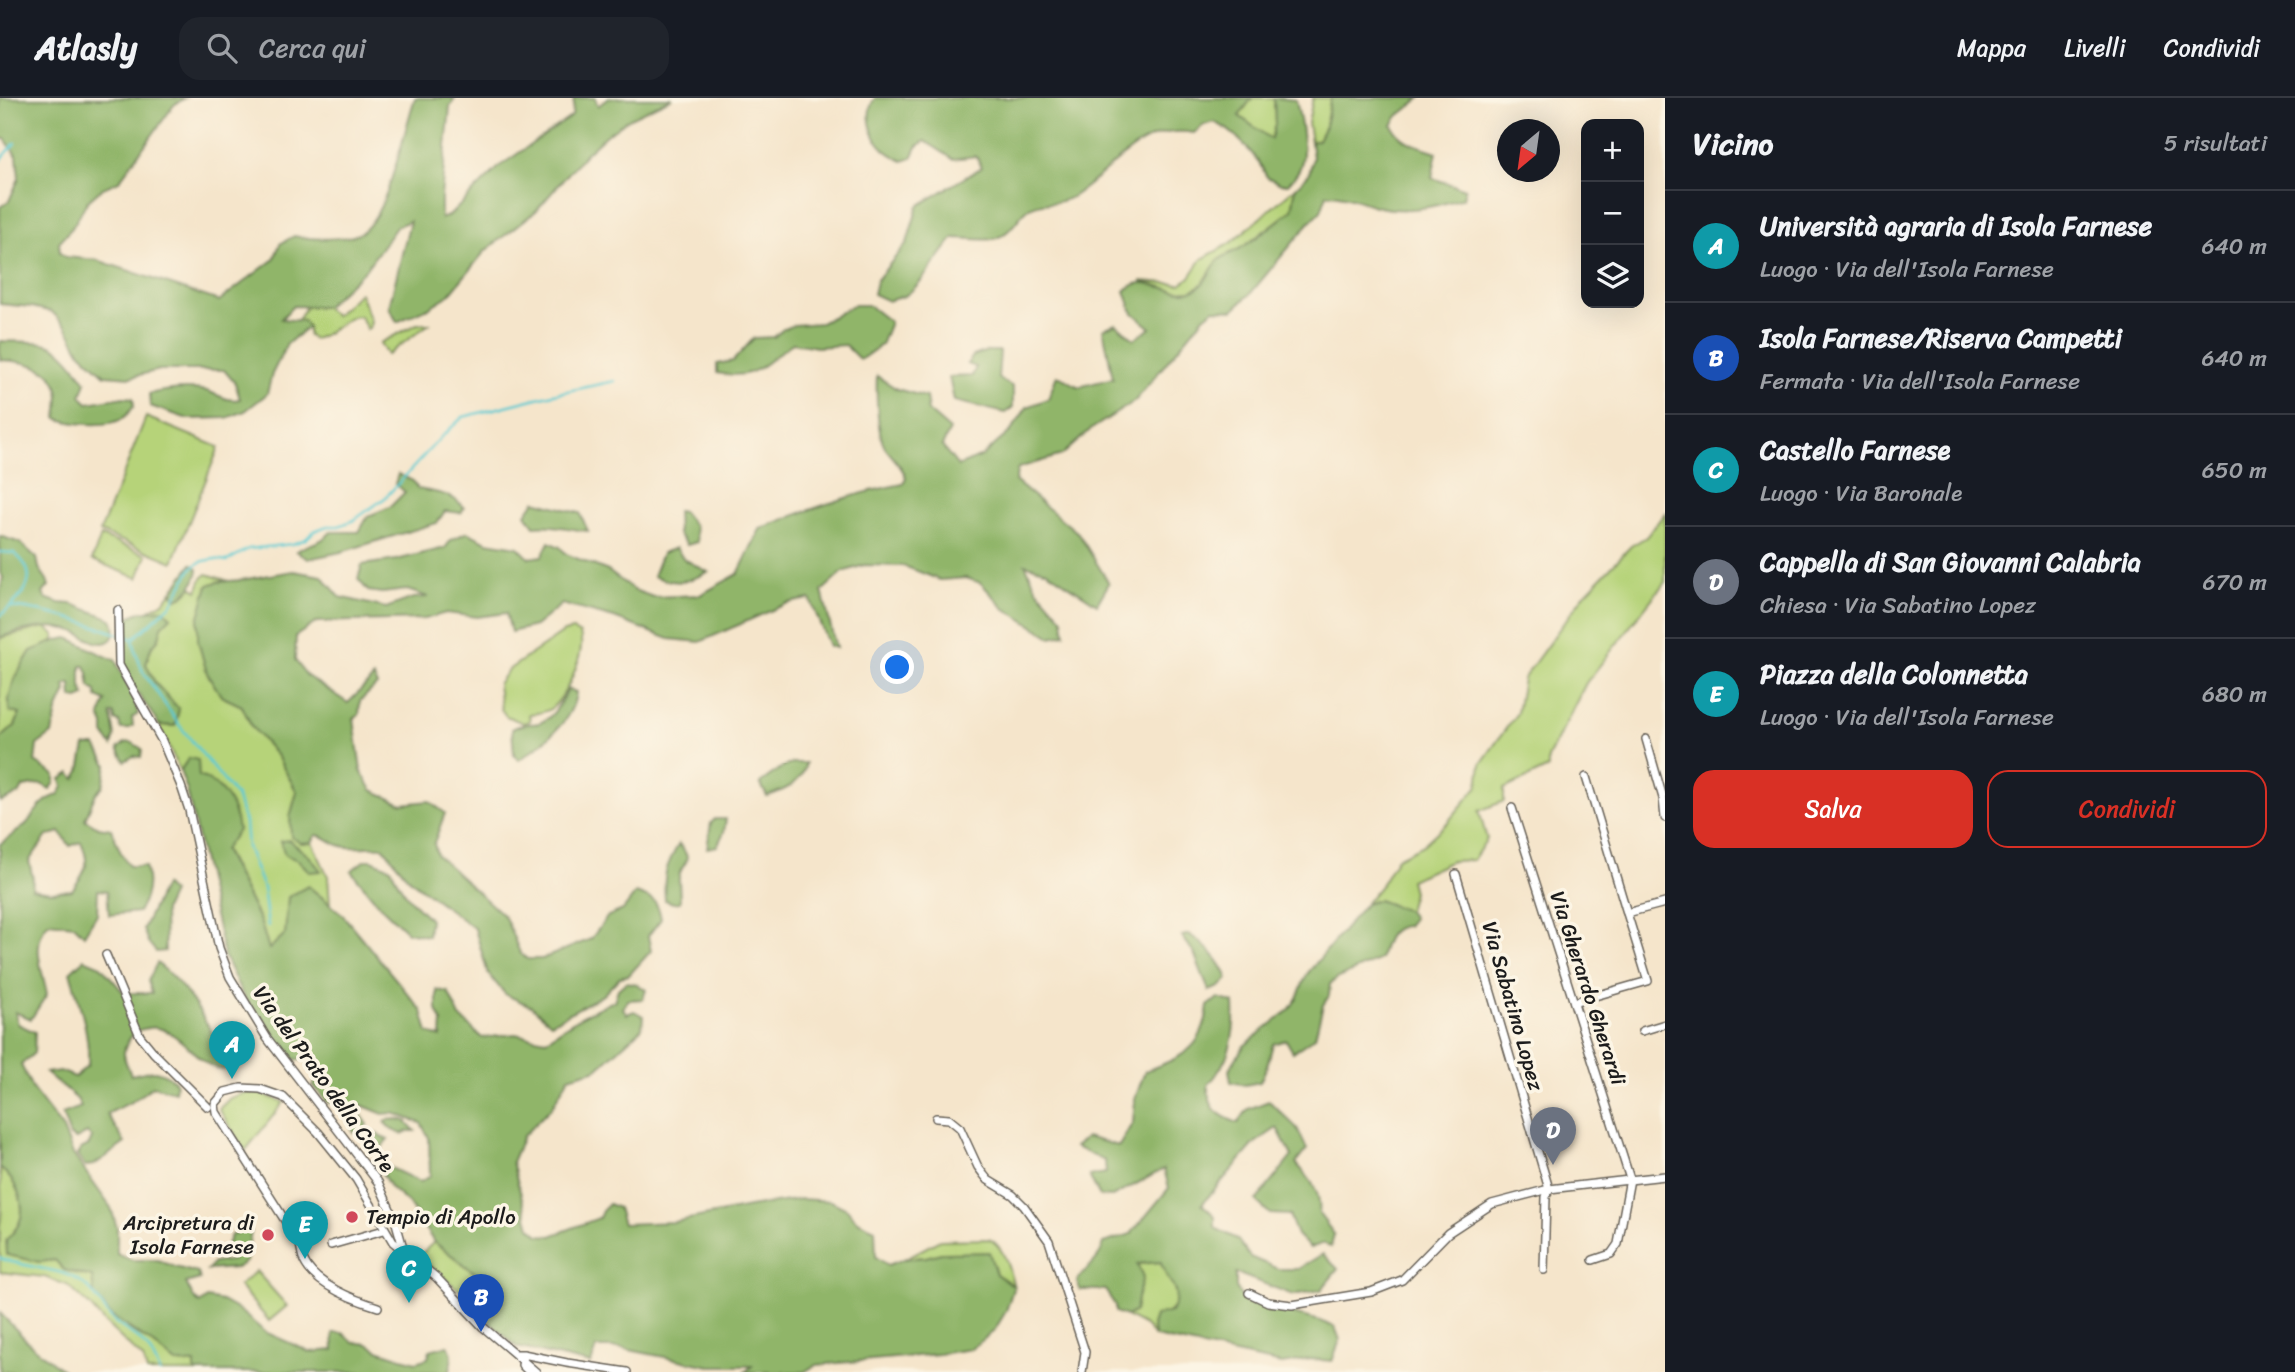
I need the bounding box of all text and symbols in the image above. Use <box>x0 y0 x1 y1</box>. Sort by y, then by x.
search box <box>179 17 669 80</box>
text: Atlasly <box>35 19 137 77</box>
text: Cerca qui <box>259 25 366 71</box>
text: Mappa <box>1957 27 2026 69</box>
text: Livelli <box>2064 27 2126 69</box>
text: Condividi <box>2164 27 2260 69</box>
icon: search <box>203 29 241 67</box>
text: Vicino <box>1693 117 1773 171</box>
north arrow <box>1497 119 1560 182</box>
map controls <box>1581 119 1644 308</box>
button: + <box>1581 119 1644 182</box>
text: 5 risultati <box>2164 123 2267 164</box>
button: − <box>1581 182 1644 245</box>
text: Università agraria di Isola Farnese <box>1760 203 2152 249</box>
text: A <box>1708 226 1724 267</box>
text: 640 m <box>2201 226 2267 267</box>
button: layers <box>1581 245 1644 308</box>
text: Luogo · Via dell'Isola Farnese <box>1760 249 2054 290</box>
text: Isola Farnese/Riserva Campetti <box>1760 315 2122 361</box>
text: B <box>1709 338 1723 379</box>
text: 640 m <box>2201 338 2267 379</box>
text: Fermata · Via dell'Isola Farnese <box>1760 361 2080 402</box>
text: Castello Farnese <box>1760 427 1950 473</box>
text: C <box>1709 450 1723 491</box>
text: 650 m <box>2202 450 2267 491</box>
text: Luogo · Via Baronale <box>1760 473 1962 514</box>
text: Cappella di San Giovanni Calabria <box>1760 539 2141 585</box>
text: D <box>1709 562 1723 603</box>
text: 670 m <box>2203 562 2267 603</box>
text: Chiesa · Via Sabatino Lopez <box>1760 585 2036 626</box>
your location <box>880 650 914 684</box>
text: Piazza della Colonnetta <box>1760 651 2028 697</box>
text: E <box>1710 674 1722 715</box>
text: 680 m <box>2202 674 2267 715</box>
text: Luogo · Via dell'Isola Farnese <box>1760 697 2054 738</box>
button: Salva <box>1693 770 1973 848</box>
button: Condividi <box>1987 770 2267 848</box>
street label: Via Gherardo Gherardi <box>1539 886 1638 1091</box>
street label: Via Sabatino Lopez <box>1471 917 1556 1096</box>
street label: Via del Prato della Corte <box>243 977 405 1181</box>
pin: A <box>209 1021 255 1079</box>
pin: D <box>1530 1107 1576 1165</box>
place label: Tempio di Apollo <box>366 1198 516 1236</box>
pin: E <box>282 1201 328 1259</box>
place label: Arcipretura di Isola Farnese <box>122 1204 255 1266</box>
marker: Tempio di Apollo <box>344 1209 360 1225</box>
marker: Arcipretura di Isola Farnese <box>260 1227 276 1243</box>
pin: C <box>386 1245 432 1303</box>
pin: B <box>458 1274 504 1332</box>

